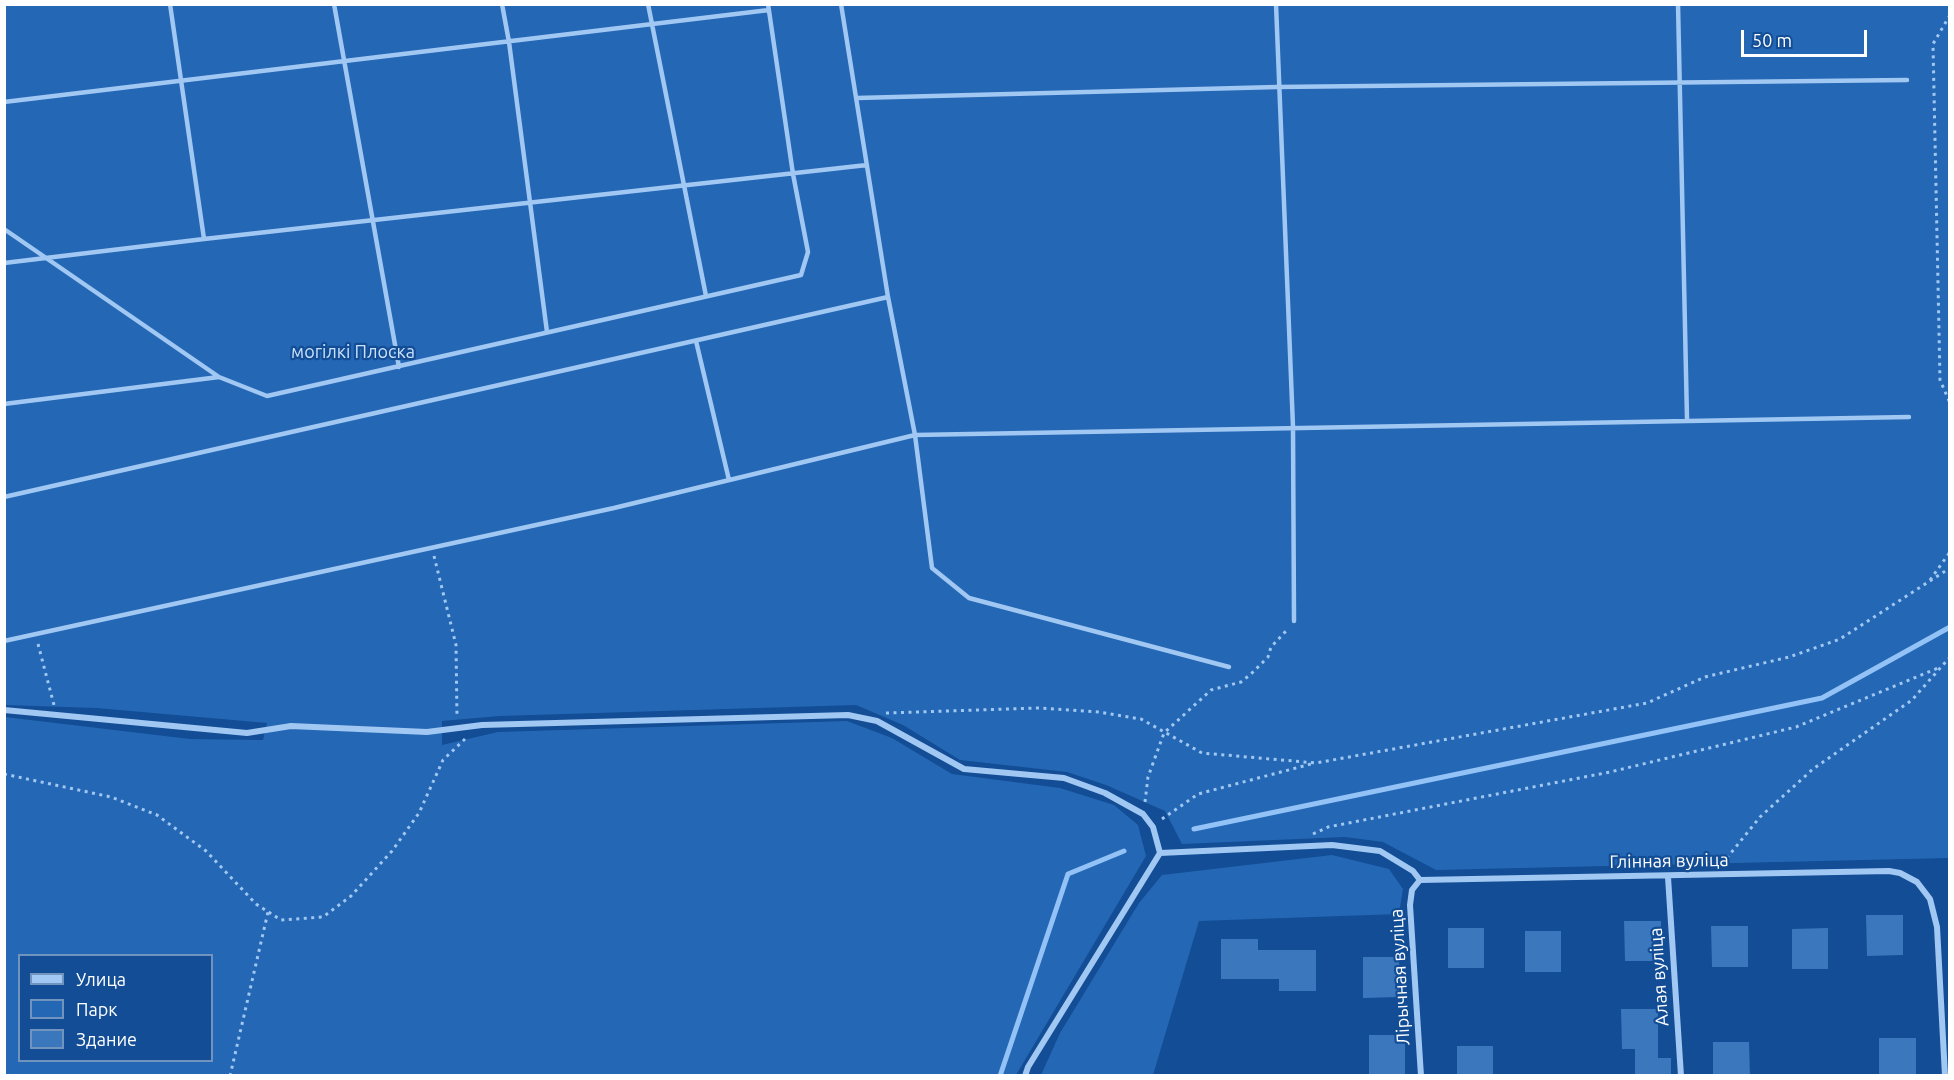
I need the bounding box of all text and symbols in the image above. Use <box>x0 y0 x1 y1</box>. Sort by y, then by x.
scale bar <box>1744 18 1870 56</box>
text: 50 m <box>1752 30 1792 50</box>
park label: могілкі Плоска <box>291 341 415 363</box>
street label: Глінная вуліца <box>1609 849 1729 873</box>
street label: Лірычная вуліца <box>1386 908 1414 1046</box>
street label: Алая вуліца <box>1645 927 1673 1027</box>
legend <box>18 954 213 1062</box>
text: Улица <box>76 969 126 989</box>
text: Парк <box>76 999 117 1019</box>
text: Здание <box>76 1029 137 1049</box>

